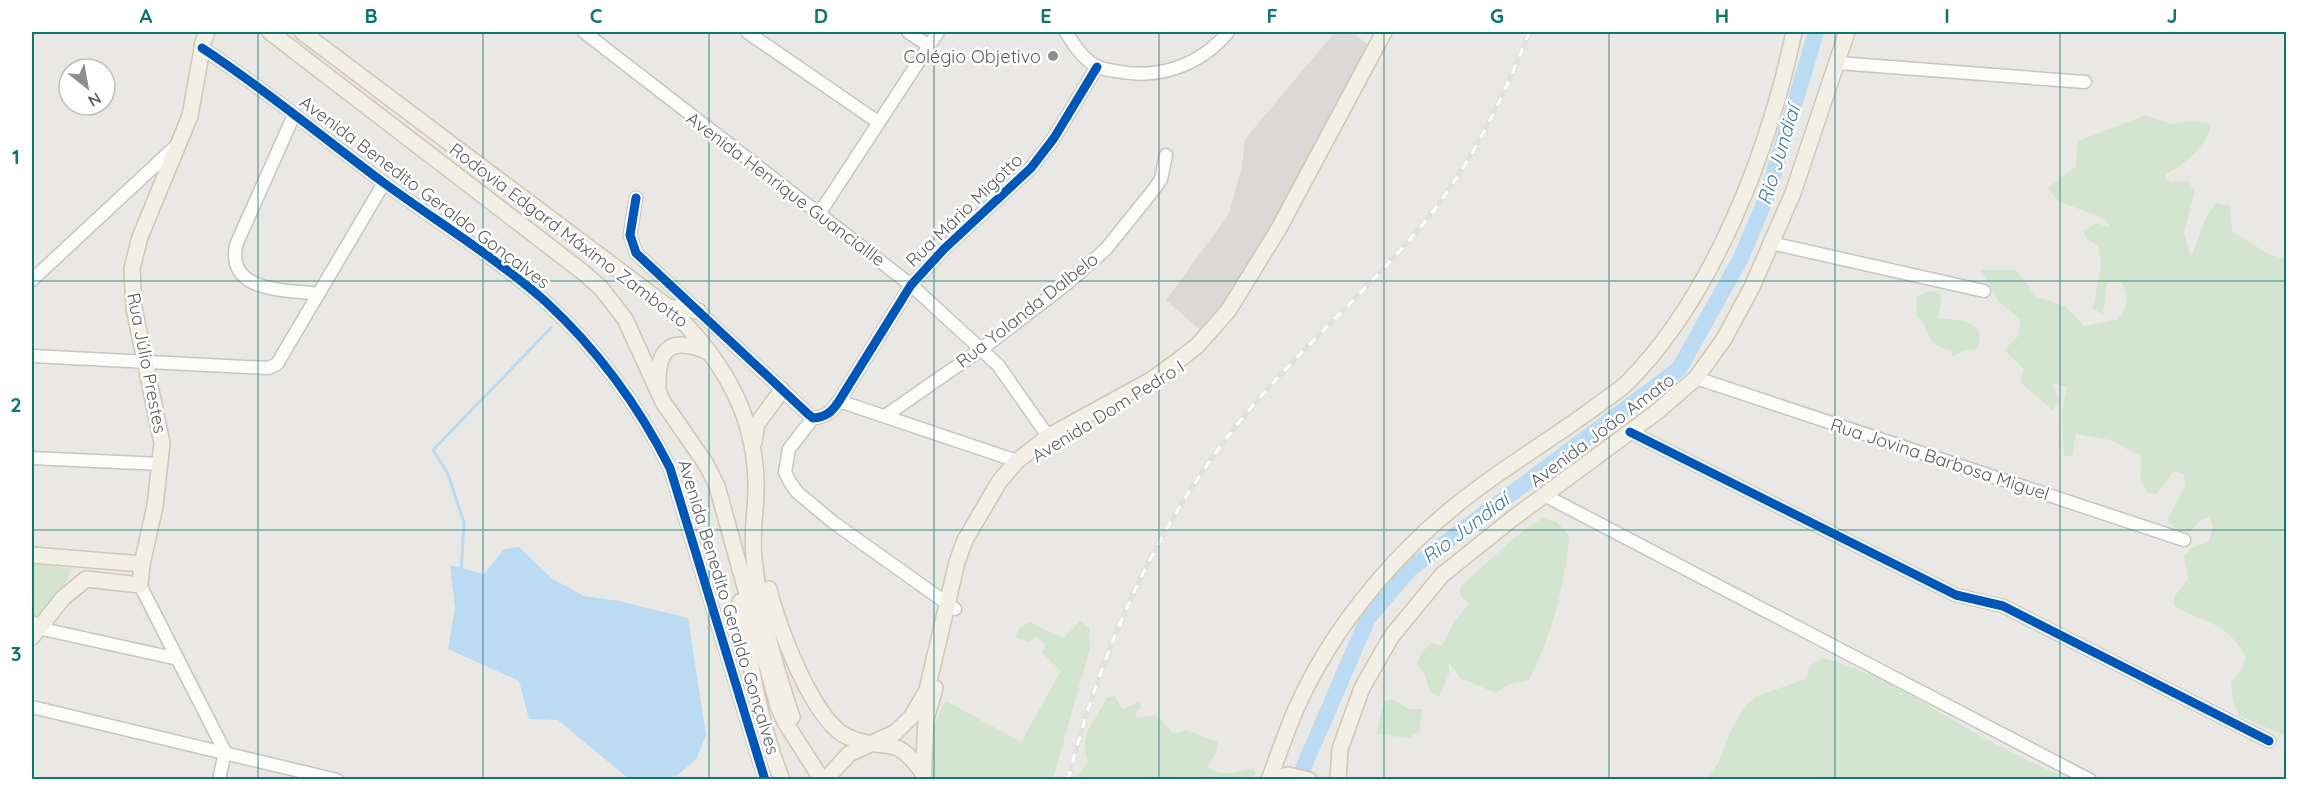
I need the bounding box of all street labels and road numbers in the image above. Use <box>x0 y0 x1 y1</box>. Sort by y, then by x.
street label: Avenida Benedito Geraldo Gonçalves <box>295 90 555 294</box>
street label: Avenida Henrique Guanciallle <box>682 107 890 271</box>
street label: Rodovia Edgard Máximo Zambotto <box>445 138 693 332</box>
street label: Rua Mário Migotto <box>901 148 1027 272</box>
street label: Rua Yolanda Dalbelo <box>951 247 1103 373</box>
street label: Rua Júlio Prestes <box>122 291 172 435</box>
street label: Avenida Dom Pedro I <box>1028 355 1188 467</box>
street label: Avenida João Amato <box>1525 368 1679 492</box>
street label: Rua Jovina Barbosa Miguel <box>1828 413 2052 505</box>
street label: Avenida Benedito Geraldo Gonçalves <box>673 457 785 757</box>

